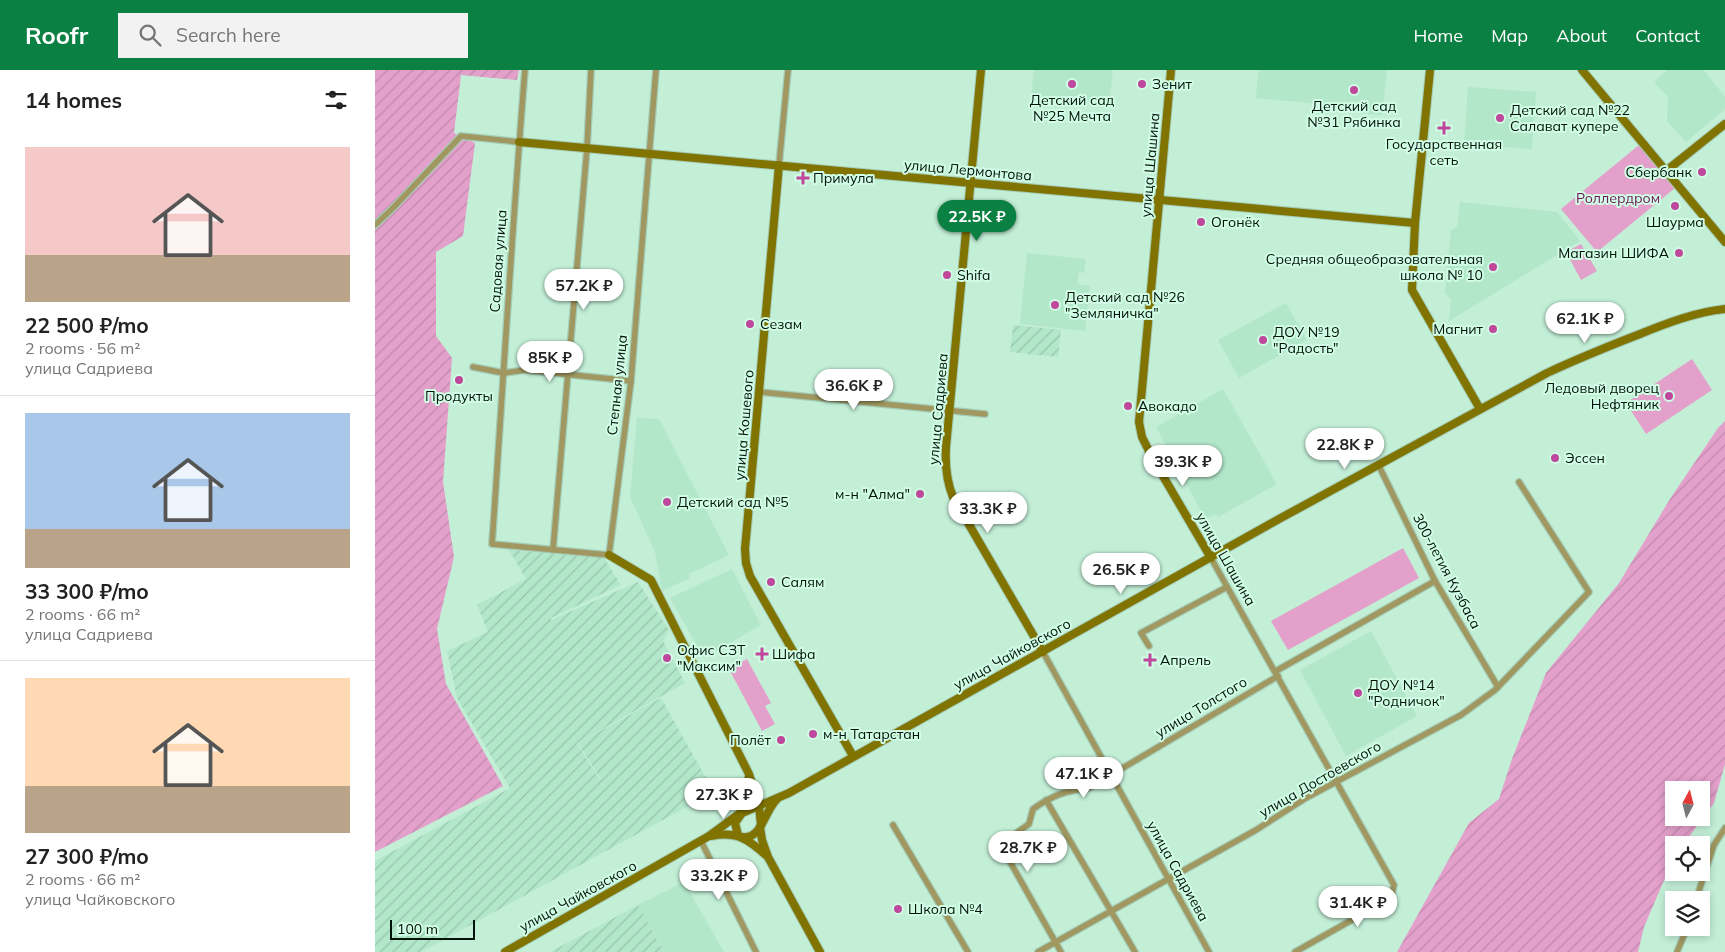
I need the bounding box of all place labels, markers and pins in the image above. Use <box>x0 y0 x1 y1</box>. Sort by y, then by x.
place label: Зенит <box>1152 75 1193 93</box>
marker: Детский сад №25 Мечта <box>1066 78 1078 90</box>
marker: Зенит <box>1136 78 1148 90</box>
marker: Детский сад №31 Рябинка <box>1348 84 1360 96</box>
place label: Детский сад №25 Мечта <box>1030 91 1115 125</box>
place label: Детский сад №31 Рябинка <box>1307 97 1401 131</box>
place label: Детский сад №22 Салават купере <box>1510 101 1630 135</box>
marker: Детский сад №22 Салават купере <box>1494 112 1506 124</box>
marker: Государственная сеть <box>1438 122 1450 134</box>
place label: Государственная сеть <box>1386 135 1502 169</box>
place label: Сбербанк <box>1625 163 1692 181</box>
marker: Сбербанк <box>1696 166 1708 178</box>
place label: Примула <box>813 169 874 187</box>
marker: Примула <box>797 172 809 184</box>
pin: 22.5K ₽ <box>931 200 1023 242</box>
marker: Шаурма <box>1669 200 1681 212</box>
place label: Огонёк <box>1211 213 1260 231</box>
place label: Шаурма <box>1646 213 1704 231</box>
marker: Огонёк <box>1195 216 1207 228</box>
place label: Магазин ШИФА <box>1558 244 1670 262</box>
marker: Магазин ШИФА <box>1673 247 1685 259</box>
place label: Средняя общеобразовательная школа № 10 <box>1266 250 1483 284</box>
marker: Средняя общеобразовательная школа № 10 <box>1487 261 1499 273</box>
place label: Shifa <box>957 266 990 284</box>
pin: 57.2K ₽ <box>538 268 630 311</box>
marker: Shifa <box>941 269 953 281</box>
place label: Детский сад №26 "Земляничка" <box>1065 288 1185 322</box>
marker: Детский сад №26 "Земляничка" <box>1049 299 1061 311</box>
pin: 62.1K ₽ <box>1539 302 1631 344</box>
place label: Сезам <box>760 315 802 333</box>
marker: Сезам <box>744 318 756 330</box>
place label: Магнит <box>1433 320 1484 338</box>
place label: ДОУ №19 "Радость" <box>1273 323 1340 357</box>
marker: Магнит <box>1487 323 1499 335</box>
marker: ДОУ №19 "Радость" <box>1257 334 1269 346</box>
pin: 85K ₽ <box>515 340 585 383</box>
pin: 36.6K ₽ <box>808 368 900 411</box>
marker: Продукты <box>453 374 465 386</box>
place label: Ледовый дворец Нефтяник <box>1544 379 1659 413</box>
place label: Продукты <box>425 387 493 405</box>
marker: Ледовый дворец Нефтяник <box>1663 390 1675 402</box>
place label: Авокадо <box>1138 397 1197 415</box>
marker: Авокадо <box>1122 400 1134 412</box>
pin: 22.8K ₽ <box>1299 428 1391 470</box>
pin: 39.3K ₽ <box>1137 444 1229 487</box>
place label: Эссен <box>1565 449 1605 467</box>
marker: Эссен <box>1549 452 1561 464</box>
place label: м-н "Алма" <box>835 485 910 503</box>
marker: м-н "Алма" <box>914 488 926 500</box>
pin: 33.3K ₽ <box>942 492 1034 534</box>
place label: Детский сад №5 <box>677 493 789 511</box>
marker: Детский сад №5 <box>661 496 673 508</box>
pin: 26.5K ₽ <box>1075 552 1167 595</box>
place label: Салям <box>781 573 824 591</box>
marker: Салям <box>765 576 777 588</box>
place label: Офис СЗТ "Максим" <box>677 641 746 675</box>
place label: Шифа <box>772 645 815 663</box>
marker: Шифа <box>756 648 768 660</box>
place label: Апрель <box>1160 651 1211 669</box>
marker: Офис СЗТ "Максим" <box>661 652 673 664</box>
marker: Апрель <box>1144 654 1156 666</box>
place label: ДОУ №14 "Родничок" <box>1368 676 1445 710</box>
marker: ДОУ №14 "Родничок" <box>1352 687 1364 699</box>
place label: м-н Татарстан <box>823 725 920 743</box>
marker: м-н Татарстан <box>807 728 819 740</box>
place label: Полёт <box>730 731 772 749</box>
marker: Полёт <box>775 734 787 746</box>
pin: 47.1K ₽ <box>1038 756 1130 799</box>
pin: 27.3K ₽ <box>678 778 770 820</box>
pin: 28.7K ₽ <box>982 830 1074 873</box>
pin: 33.2K ₽ <box>673 858 765 901</box>
pin: 31.4K ₽ <box>1312 886 1404 928</box>
place label: Школа №4 <box>908 900 983 918</box>
marker: Школа №4 <box>892 903 904 915</box>

